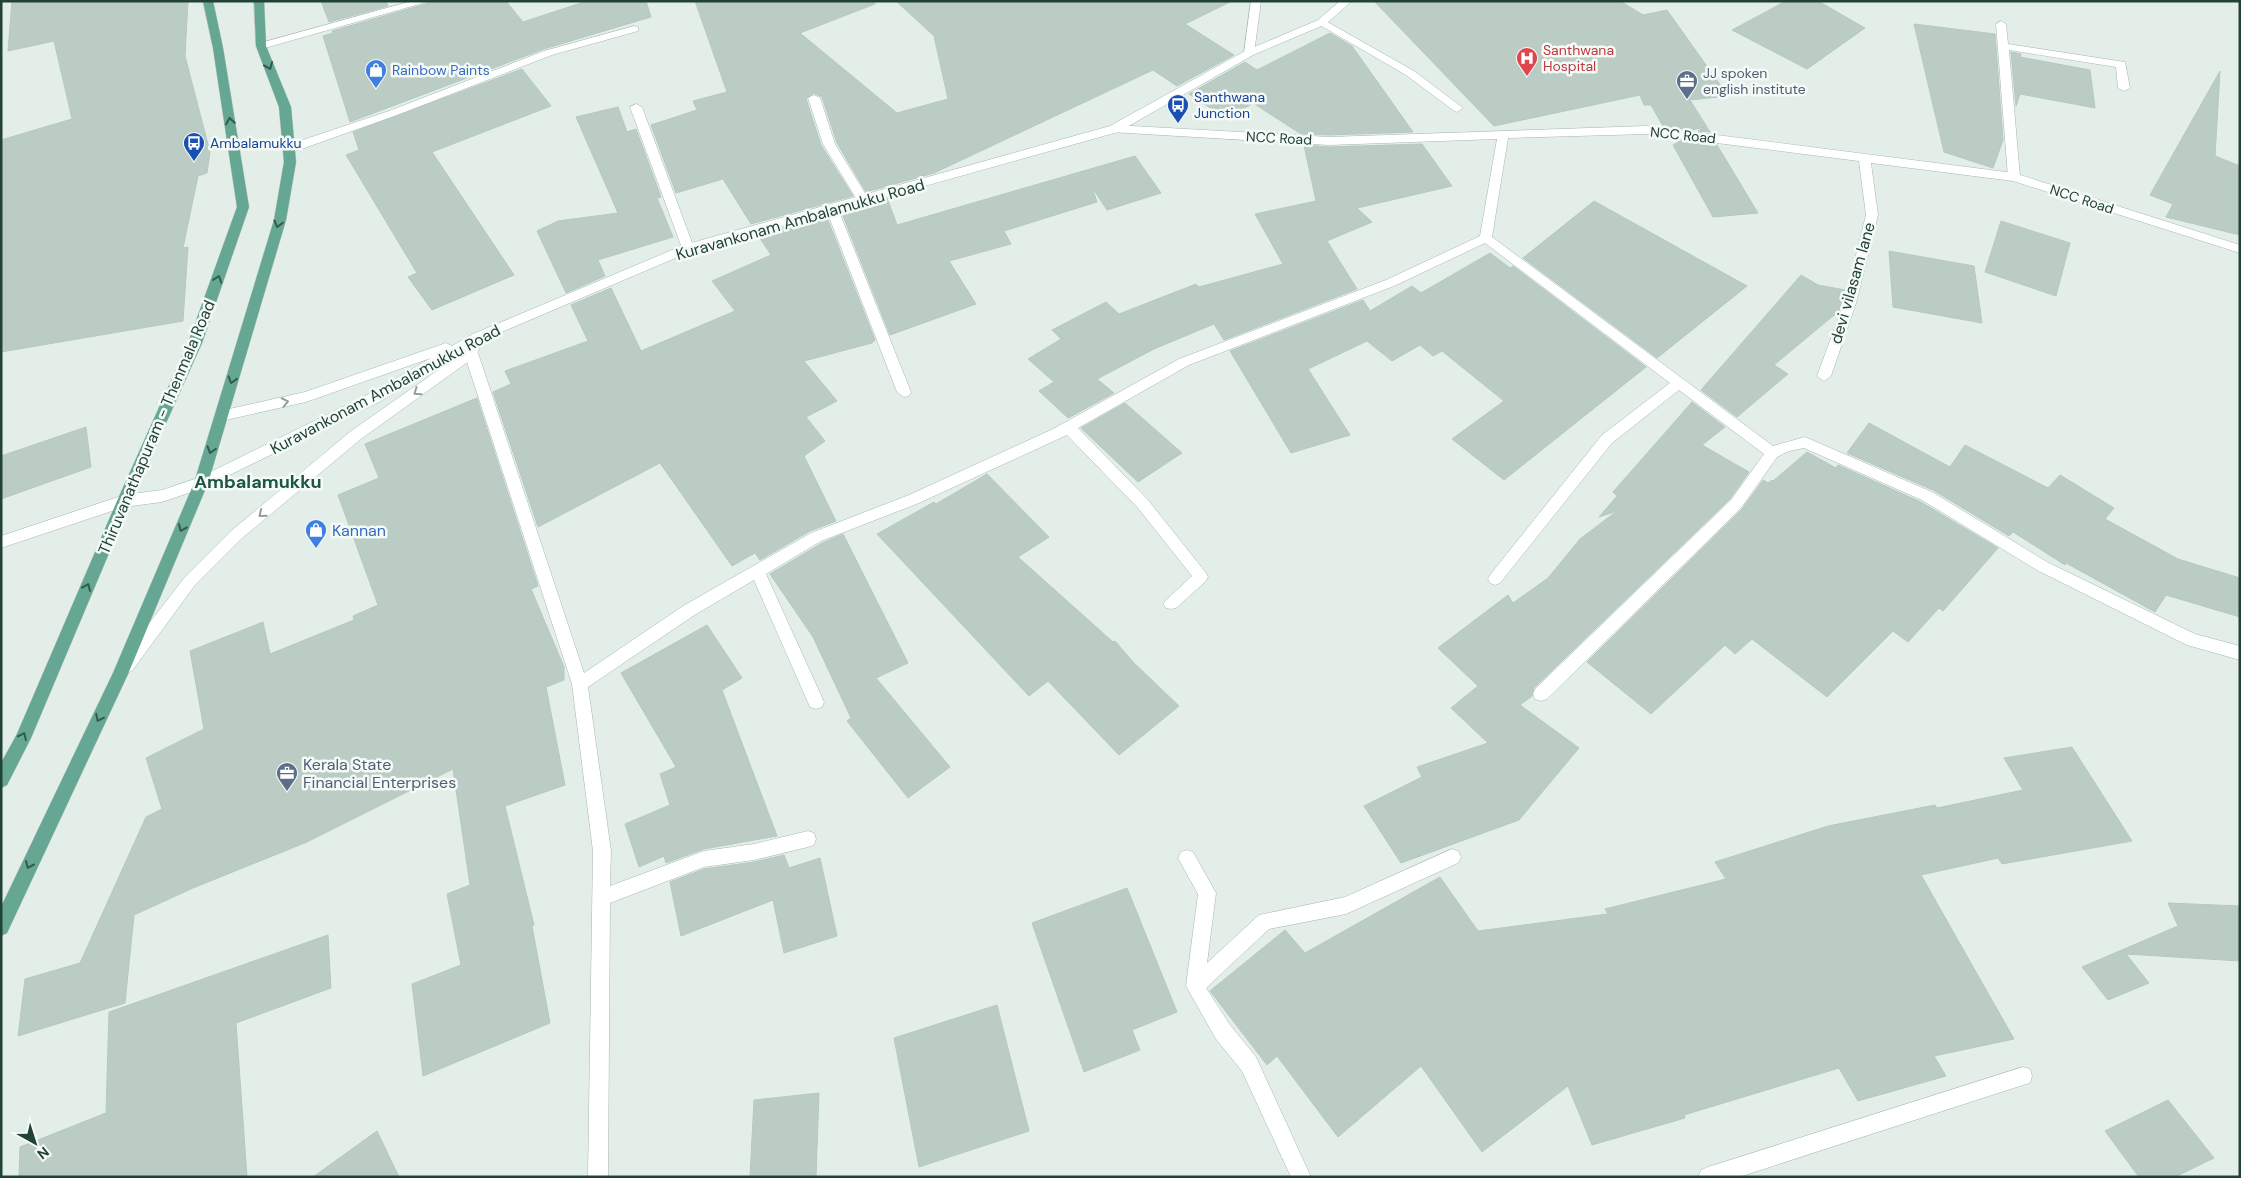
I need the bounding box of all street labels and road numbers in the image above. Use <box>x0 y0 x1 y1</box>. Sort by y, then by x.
street label: NCC Road <box>1649 123 1717 147</box>
street label: NCC Road <box>1246 127 1312 149</box>
street label: Kuravankonam Ambalamukku Road <box>673 174 927 265</box>
street label: NCC Road <box>2048 180 2116 218</box>
street label: devi vilasam lane <box>1825 220 1880 346</box>
street label: Thiruvanathapuram - Thenmala Road <box>93 297 220 557</box>
street label: Kuravankonam Ambalamukku Road <box>266 320 504 459</box>

